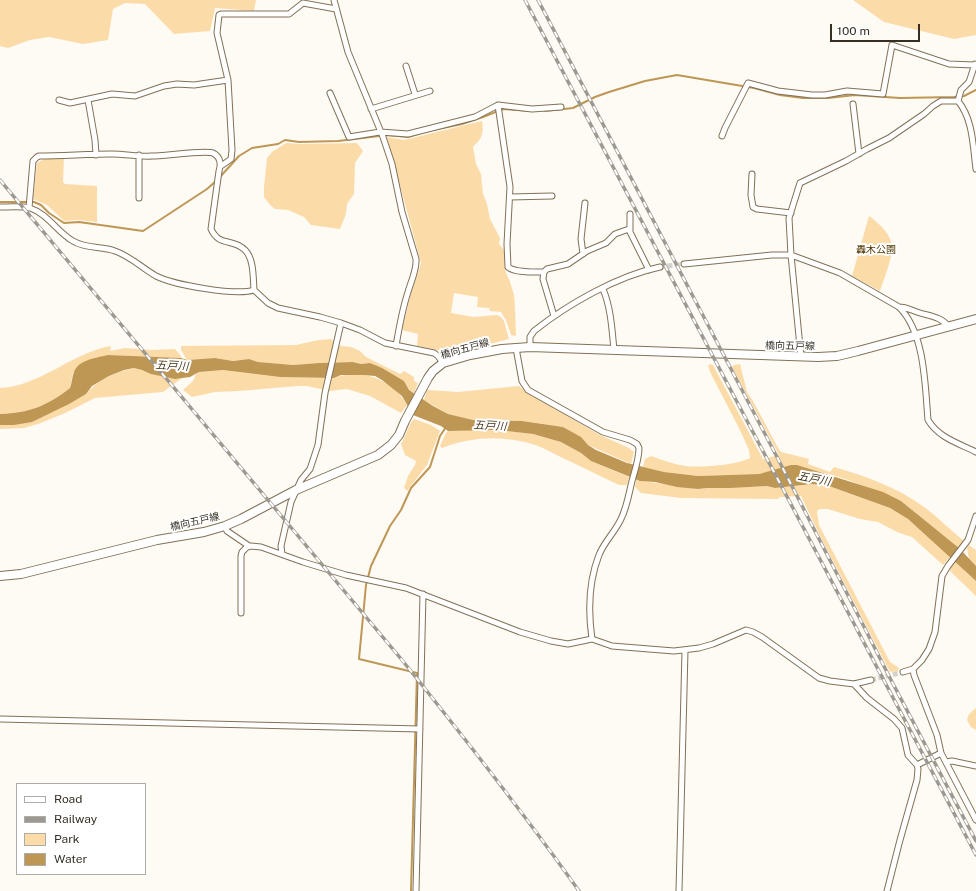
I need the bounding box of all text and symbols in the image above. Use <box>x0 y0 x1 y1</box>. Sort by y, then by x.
scale bar <box>832 16 922 42</box>
text: 100 m <box>837 24 870 38</box>
park label: 轟木公園 <box>856 244 896 256</box>
street label: 橋向五戸線 <box>439 336 491 362</box>
street label: 橋向五戸線 <box>765 340 815 352</box>
water label: 五戸川 <box>155 359 189 373</box>
water label: 五戸川 <box>473 419 507 433</box>
water label: 五戸川 <box>797 469 831 489</box>
street label: 橋向五戸線 <box>169 511 221 533</box>
legend <box>16 783 146 875</box>
text: Road <box>54 792 82 806</box>
text: Railway <box>54 812 97 826</box>
text: Park <box>54 832 80 846</box>
text: Water <box>54 852 87 866</box>

